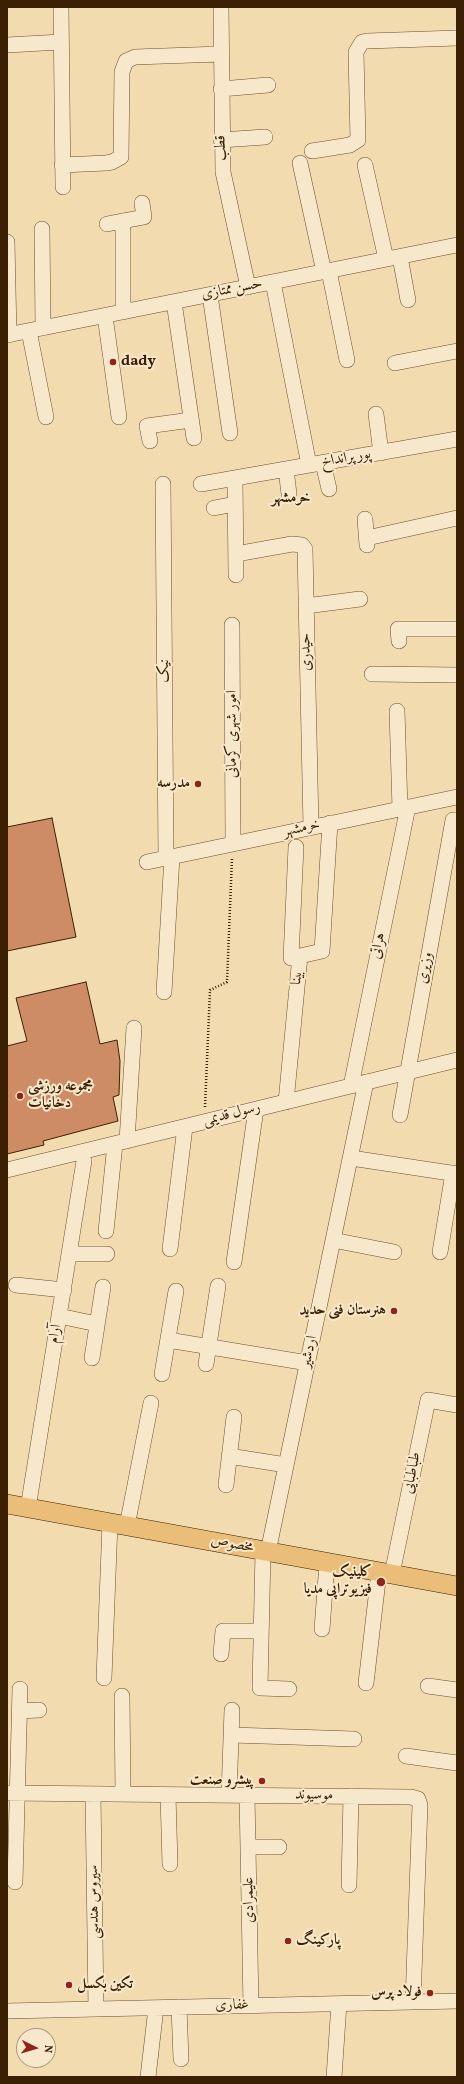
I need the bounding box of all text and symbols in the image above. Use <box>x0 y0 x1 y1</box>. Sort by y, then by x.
street label: قطب <box>213 135 231 161</box>
street label: حسن ممتازی <box>200 275 264 305</box>
place label: dady <box>121 353 156 371</box>
marker: dady <box>108 357 118 367</box>
street label: پور پرانداخ <box>320 446 372 472</box>
district label: خرمشهر <box>271 489 311 509</box>
street label: حیدری <box>298 633 316 671</box>
street label: نیک <box>156 659 174 683</box>
street label: امور شهری کرمانی <box>224 690 242 778</box>
place label: مدرسه <box>157 775 190 793</box>
marker: مدرسه <box>193 779 203 789</box>
street label: خرمشهر <box>282 816 322 842</box>
street label: هراتی <box>368 931 390 961</box>
street label: وزیری <box>414 951 438 985</box>
street label: بینا <box>288 970 308 986</box>
place label: مجموعه ورزشی دخانیات <box>28 1078 93 1113</box>
marker: مجموعه ورزشی دخانیات <box>15 1091 25 1101</box>
street label: رسول قدیمی <box>201 1099 263 1131</box>
place label: هنرستان فنی حدید <box>300 1302 386 1320</box>
marker: هنرستان فنی حدید <box>389 1306 399 1316</box>
street label: آرام <box>46 1323 66 1345</box>
street label: اردشیر <box>298 1334 322 1370</box>
street label: طباطبایی <box>400 1451 426 1495</box>
street label: مخصوص <box>209 1532 255 1558</box>
place label: کلینیک فیزیوتراپی مدیا <box>304 1564 372 1599</box>
marker: کلینیک فیزیوتراپی مدیا <box>375 1576 387 1588</box>
place label: پیشرو صنعت <box>190 1772 254 1790</box>
marker: پیشرو صنعت <box>257 1776 267 1786</box>
street label: موسیوند <box>295 1787 333 1805</box>
street label: سیروس هندسی <box>85 1865 105 1939</box>
street label: علیمرادی <box>241 1877 259 1923</box>
place label: پارکینگ <box>296 1932 340 1950</box>
marker: پارکینگ <box>283 1936 293 1946</box>
place label: تکین بکسل <box>77 1976 133 1994</box>
marker: تکین بکسل <box>64 1980 74 1990</box>
place label: فولاد پرس <box>371 1984 422 2002</box>
marker: فولاد پرس <box>425 1988 435 1998</box>
street label: غفاری <box>215 1997 249 2015</box>
north arrow <box>16 2028 56 2068</box>
text: N <box>40 2044 55 2054</box>

